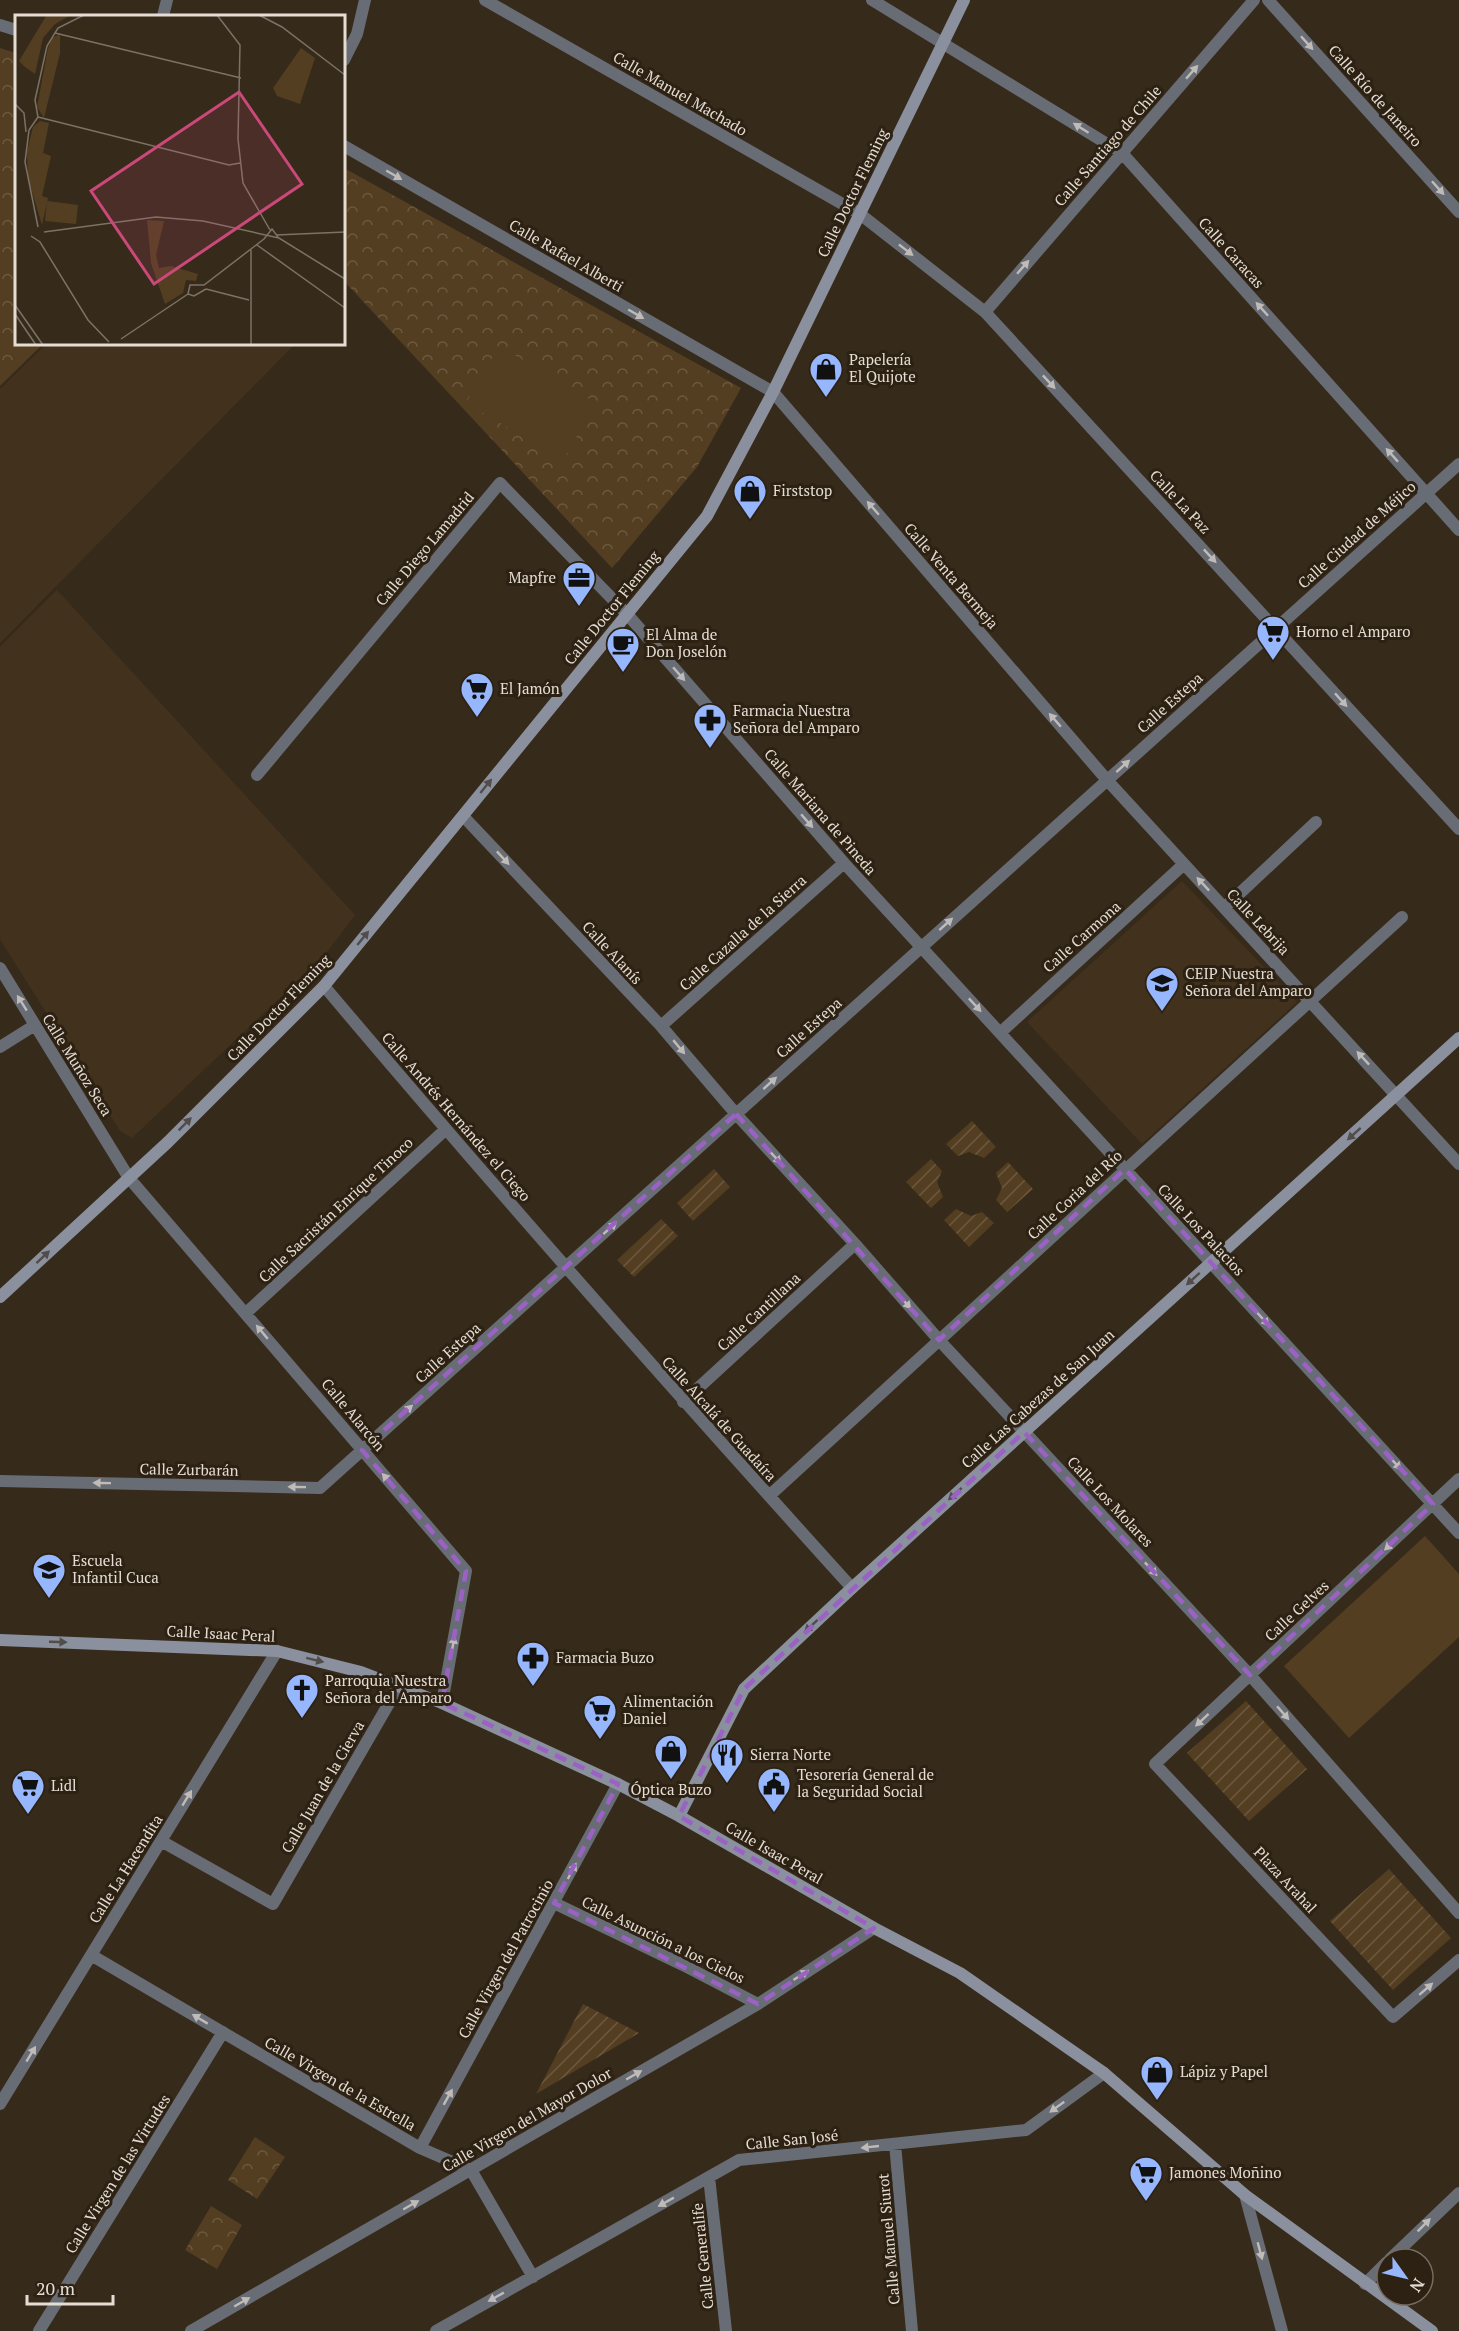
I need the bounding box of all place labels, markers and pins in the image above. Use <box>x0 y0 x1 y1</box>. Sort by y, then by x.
place label: Papelería El Quijote <box>849 349 916 386</box>
shop icon: Papelería El Quijote <box>808 351 844 398</box>
shop icon: Firststop <box>732 473 768 520</box>
place label: Firststop <box>773 480 832 500</box>
office icon: Mapfre <box>561 560 597 607</box>
place label: Mapfre <box>508 567 556 587</box>
supermarket icon: Horno el Amparo <box>1255 614 1291 661</box>
place label: Horno el Amparo <box>1296 621 1411 641</box>
place label: El Alma de Don Joselón <box>646 624 727 661</box>
cafe icon: El Alma de Don Joselón <box>605 626 641 673</box>
supermarket icon: El Jamón <box>459 671 495 718</box>
place label: El Jamón <box>500 678 560 698</box>
place label: Farmacia Nuestra Señora del Amparo <box>733 700 860 737</box>
pharmacy icon: Farmacia Nuestra Señora del Amparo <box>692 702 728 749</box>
place label: CEIP Nuestra Señora del Amparo <box>1185 963 1312 1000</box>
school or university icon: CEIP Nuestra Señora del Amparo <box>1144 965 1180 1012</box>
place label: Escuela Infantil Cuca <box>72 1550 159 1587</box>
school or university icon: Escuela Infantil Cuca <box>31 1552 67 1599</box>
pharmacy icon: Farmacia Buzo <box>515 1640 551 1687</box>
place label: Farmacia Buzo <box>556 1647 654 1667</box>
place label: Parroquia Nuestra Señora del Amparo <box>325 1670 452 1707</box>
church icon: Parroquia Nuestra Señora del Amparo <box>284 1672 320 1719</box>
place label: Alimentación Daniel <box>623 1691 714 1728</box>
supermarket icon: Alimentación Daniel <box>582 1693 618 1740</box>
shop icon: Óptica Buzo <box>653 1733 689 1780</box>
restaurant icon: Sierra Norte <box>709 1737 745 1784</box>
place label: Sierra Norte <box>750 1744 831 1764</box>
place label: Tesorería General de la Seguridad Social <box>797 1764 934 1801</box>
public building icon: Tesorería General de la Seguridad Social <box>756 1766 792 1813</box>
supermarket icon: Lidl <box>10 1768 46 1815</box>
place label: Lidl <box>51 1775 77 1795</box>
place label: Óptica Buzo <box>631 1779 712 1799</box>
shop icon: Lápiz y Papel <box>1139 2054 1175 2101</box>
place label: Lápiz y Papel <box>1180 2061 1268 2081</box>
supermarket icon: Jamones Moñino <box>1128 2155 1164 2202</box>
place label: Jamones Moñino <box>1169 2162 1281 2182</box>

